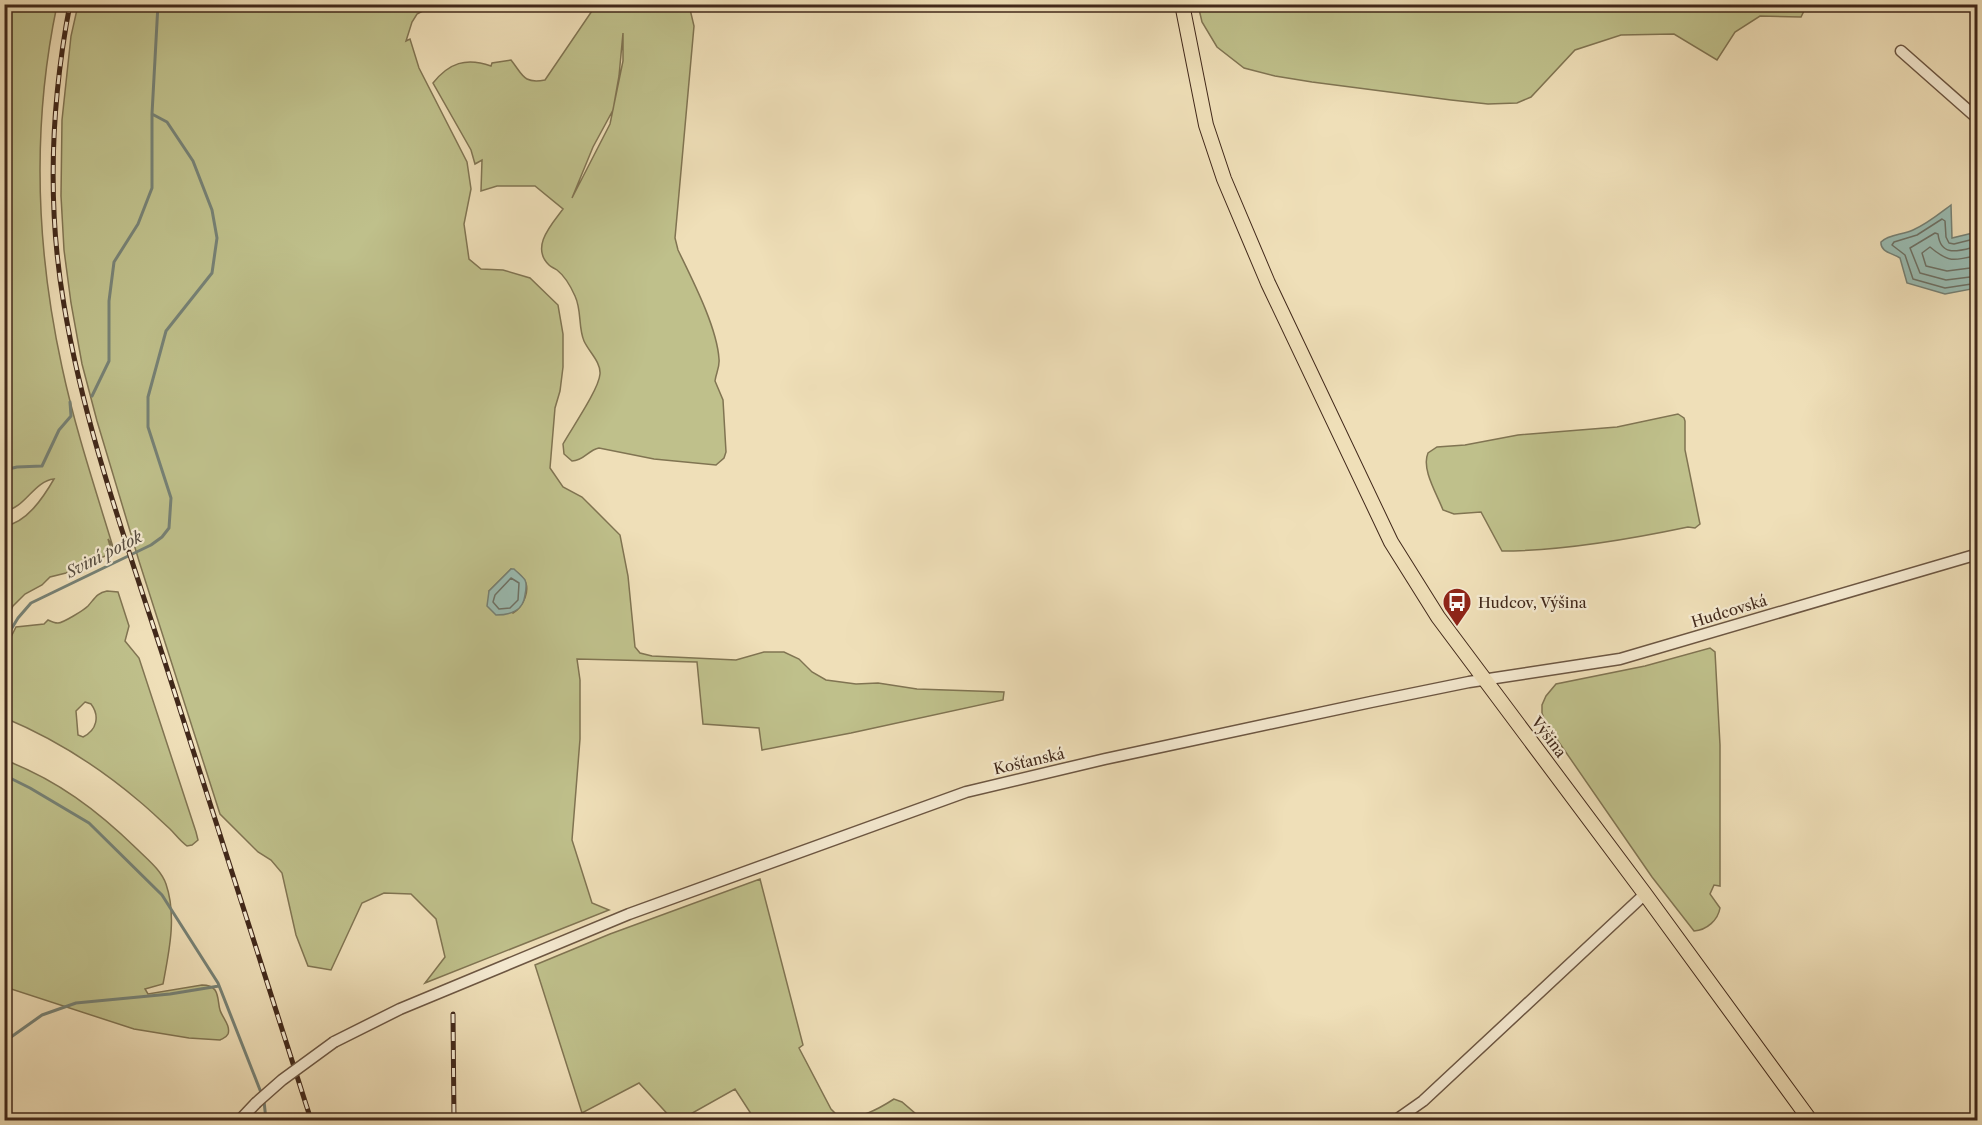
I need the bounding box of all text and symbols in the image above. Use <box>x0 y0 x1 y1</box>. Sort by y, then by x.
water label: Sviní potok <box>62 526 146 582</box>
bus stop icon: Hudcov, Výšina <box>1441 586 1473 628</box>
street label: Hudcovská <box>1689 590 1769 632</box>
place label: Hudcov, Výšina <box>1478 593 1587 612</box>
street label: Výšina <box>1527 712 1571 761</box>
street label: Košťanská <box>992 744 1066 778</box>

